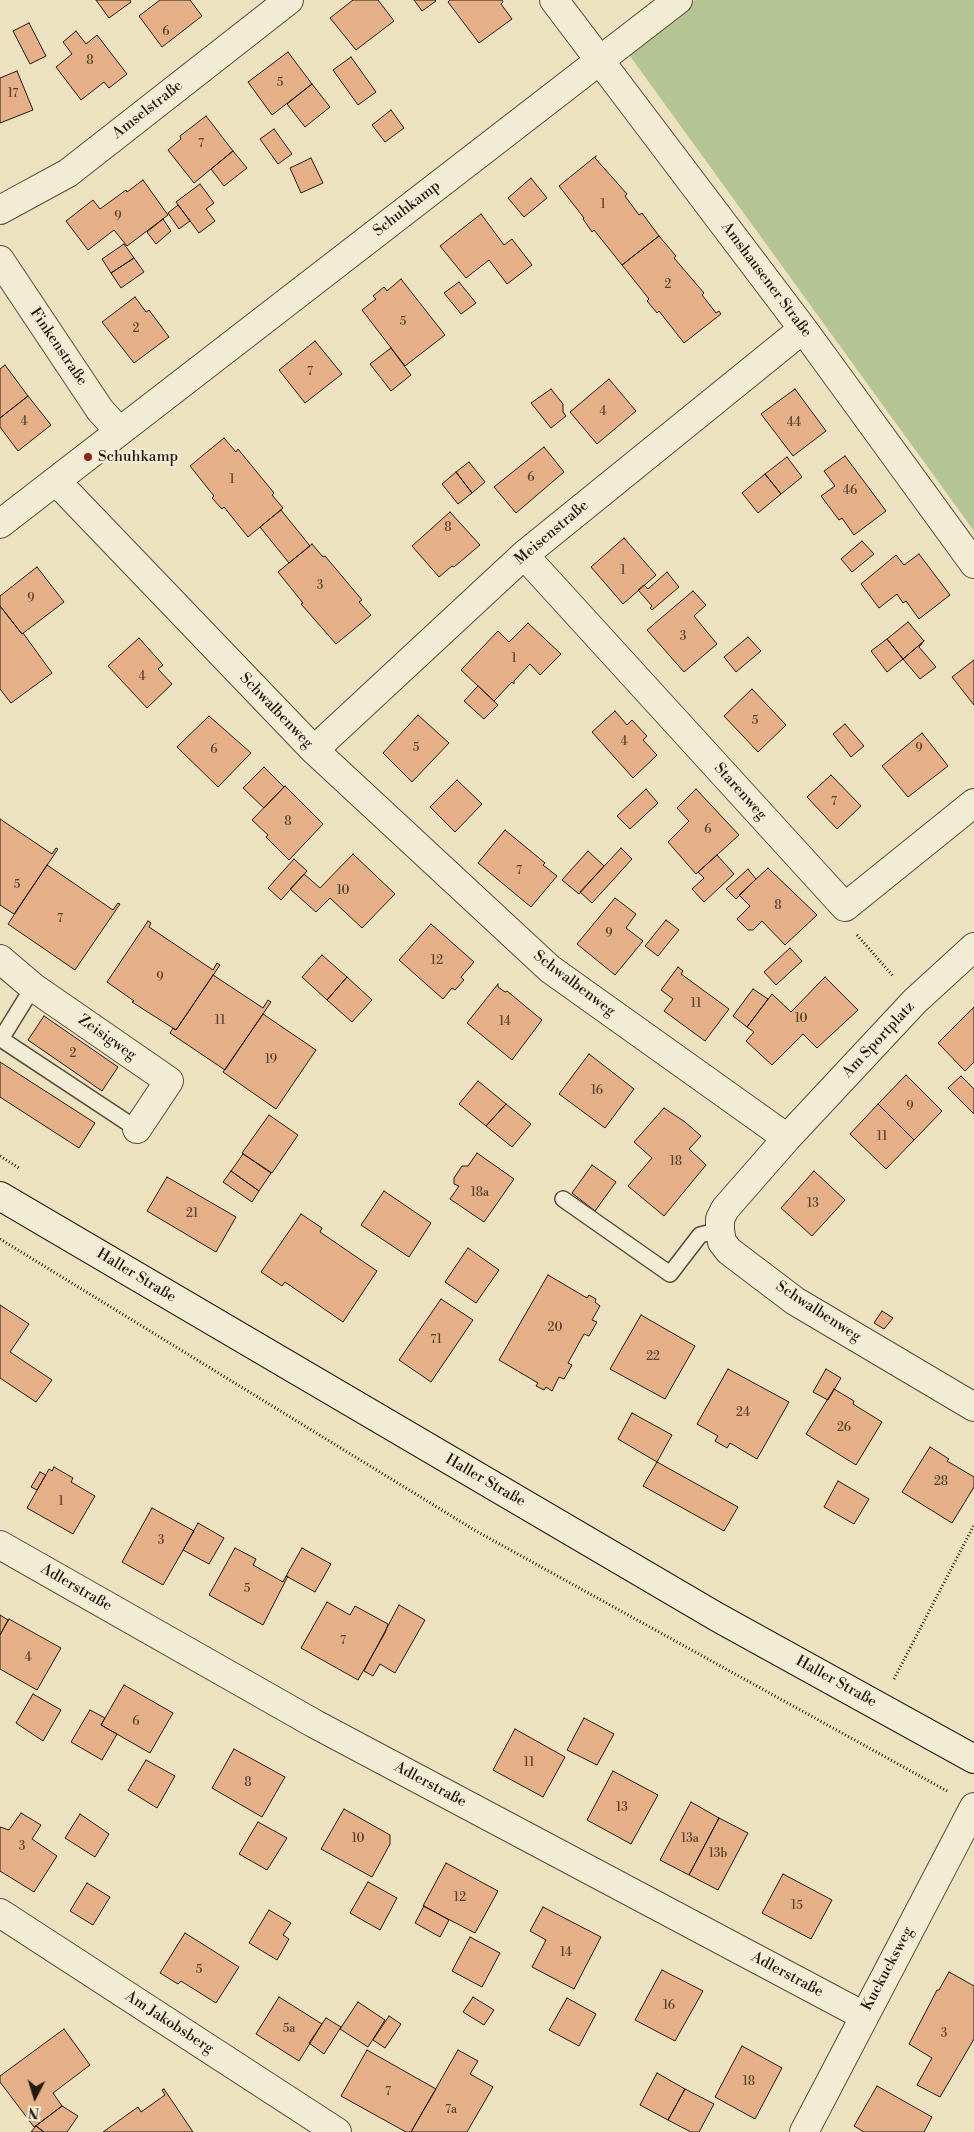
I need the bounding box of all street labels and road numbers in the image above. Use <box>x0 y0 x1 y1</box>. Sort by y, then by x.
street label: Amselstraße <box>109 77 187 143</box>
street label: Schuhkamp <box>370 177 444 241</box>
street label: Amshausener Straße <box>717 219 815 341</box>
street label: Finkenstraße <box>25 305 91 389</box>
street label: Meisenstraße <box>511 497 593 569</box>
street label: Schwalbenweg <box>235 669 317 753</box>
street label: Starenweg <box>710 760 770 824</box>
street label: Schwalbenweg <box>529 947 619 1021</box>
street label: Am Sportplatz <box>839 998 919 1082</box>
street label: Zeisigweg <box>74 1011 140 1065</box>
street label: Haller Straße <box>93 1245 179 1307</box>
street label: Schwalbenweg <box>772 1278 864 1346</box>
street label: Haller Straße <box>442 1451 528 1511</box>
street label: Adlerstraße <box>37 1560 115 1616</box>
street label: Haller Straße <box>792 1652 880 1712</box>
street label: Adlerstraße <box>391 1758 469 1812</box>
street label: Kuckucksweg <box>858 1924 918 2014</box>
street label: Adlerstraße <box>748 1948 826 2002</box>
street label: Am Jakobsberg <box>121 1988 217 2058</box>

